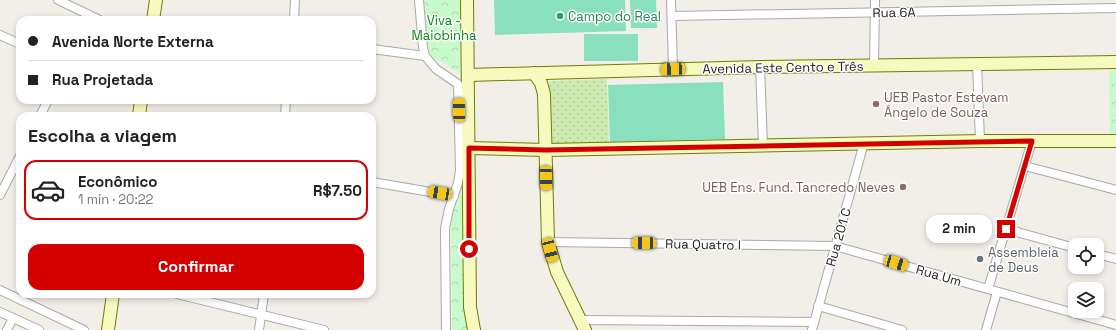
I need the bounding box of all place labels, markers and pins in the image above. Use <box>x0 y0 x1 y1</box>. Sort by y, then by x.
place label: Campo do Real <box>568 8 661 25</box>
marker: Campo do Real <box>555 11 565 21</box>
place label: UEB Pastor Estevam Ângelo de Souza <box>884 89 1008 121</box>
marker: UEB Pastor Estevam Ângelo de Souza <box>871 99 881 109</box>
place label: UEB Ens. Fund. Tancredo Neves <box>702 179 895 196</box>
marker: UEB Ens. Fund. Tancredo Neves <box>898 182 908 192</box>
place label: Assembleia de Deus <box>988 244 1059 276</box>
marker: Assembleia de Deus <box>975 254 985 264</box>

